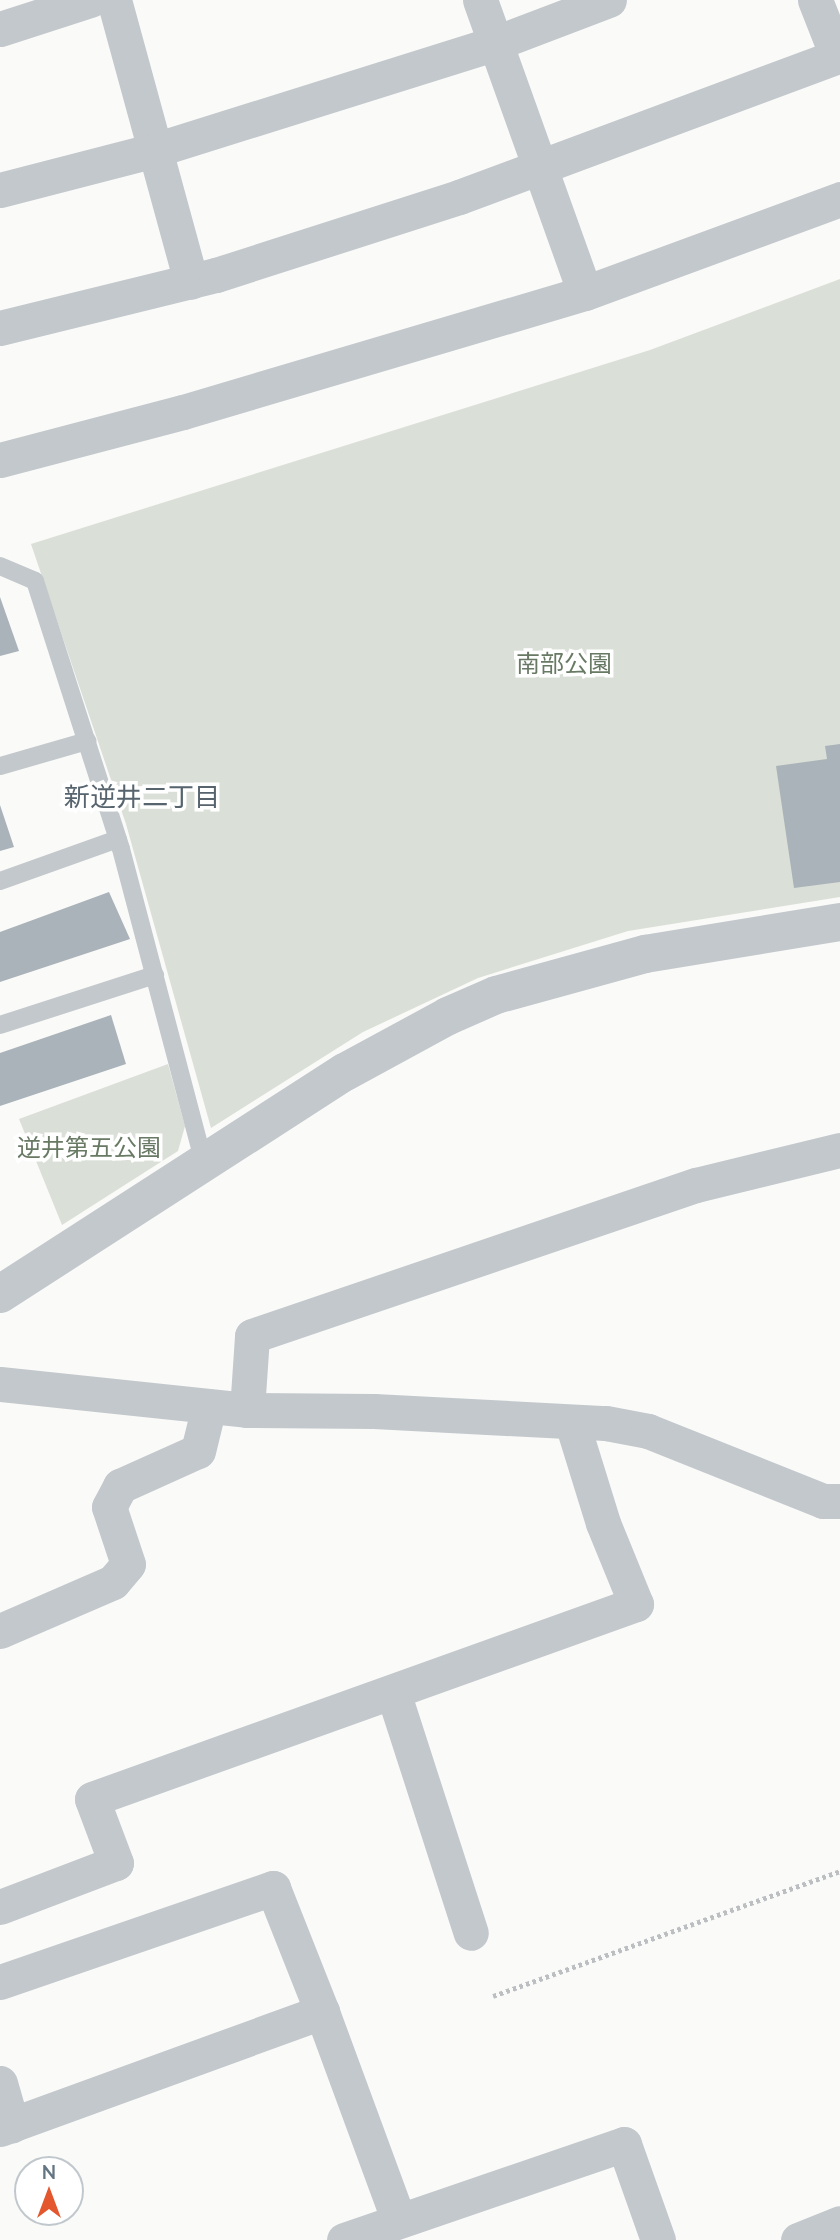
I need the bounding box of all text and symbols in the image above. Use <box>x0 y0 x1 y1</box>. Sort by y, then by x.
park label: 南部公園 <box>516 650 612 678</box>
district label: 新逆井二丁目 <box>64 781 220 813</box>
park label: 逆井第五公園 <box>17 1134 161 1162</box>
north arrow <box>14 2156 84 2226</box>
text: N <box>42 2160 56 2184</box>

